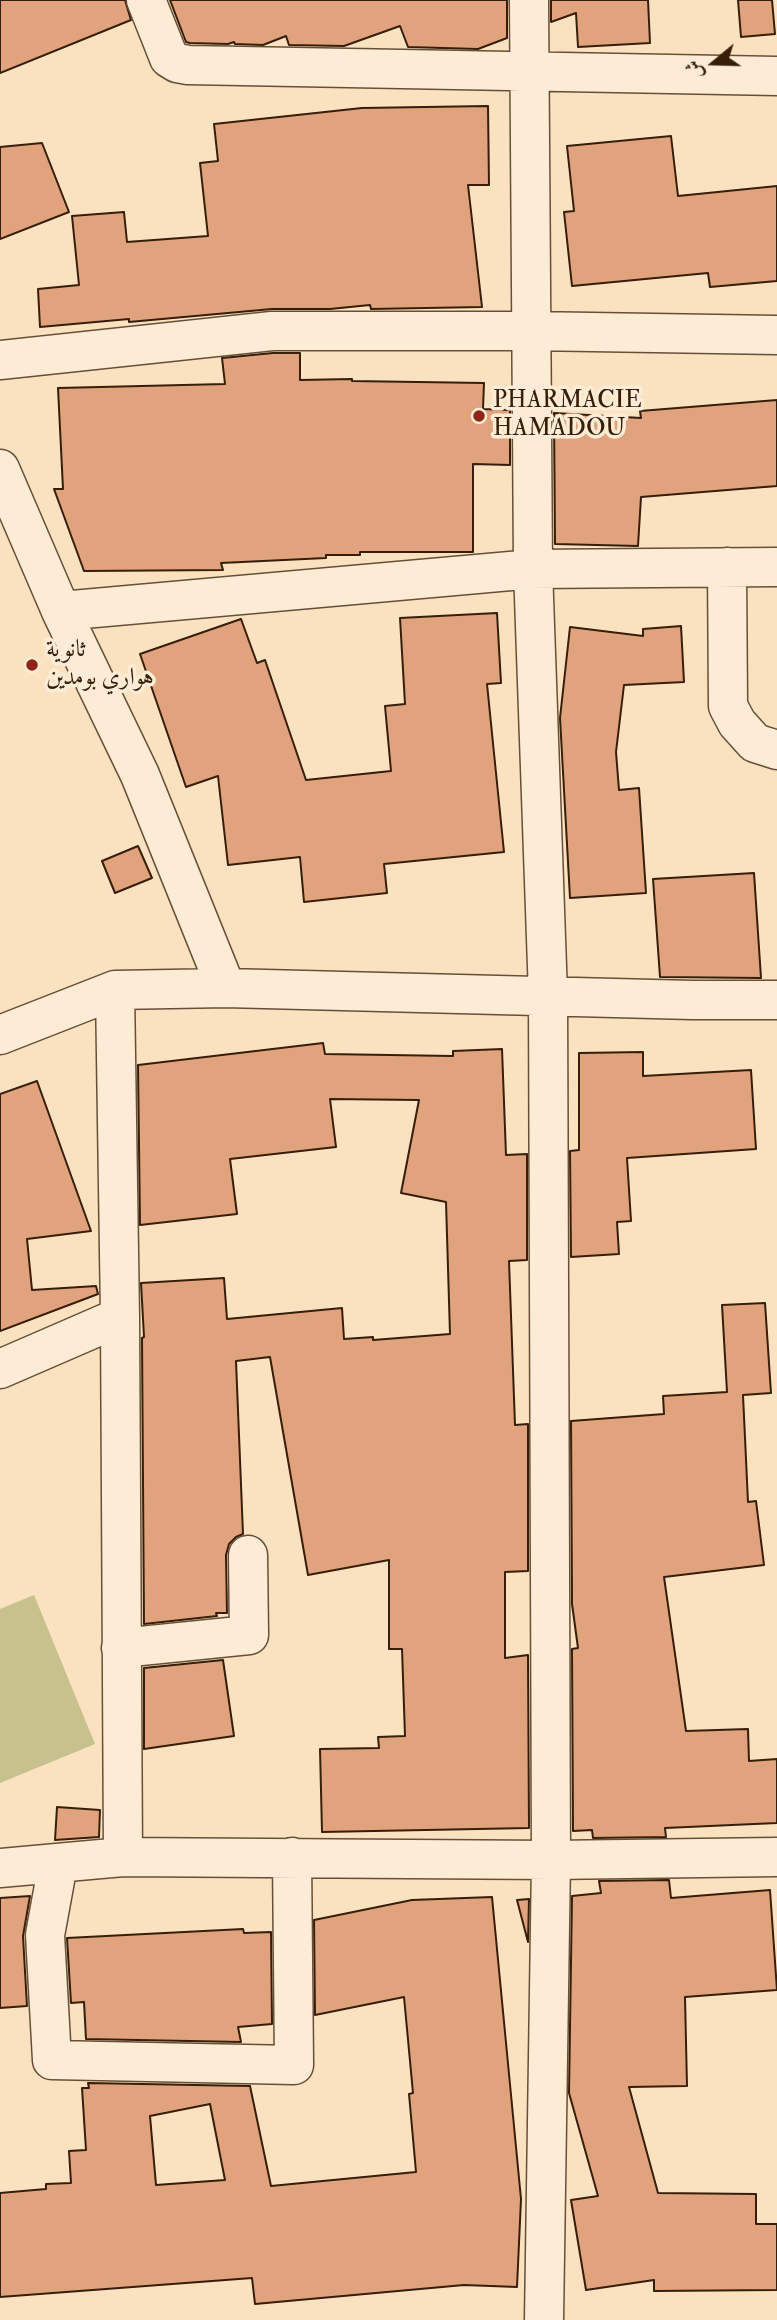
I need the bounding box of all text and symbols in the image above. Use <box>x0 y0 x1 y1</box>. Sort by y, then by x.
north arrow <box>679 28 749 98</box>
text: ش <box>680 57 709 83</box>
place label: PHARMACIE HAMADOU <box>493 388 642 444</box>
marker: PHARMACIE HAMADOU <box>471 408 487 424</box>
place label: ثانوية هواري بومدين <box>46 637 154 693</box>
marker: ثانوية هواري بومدين <box>24 657 40 673</box>

